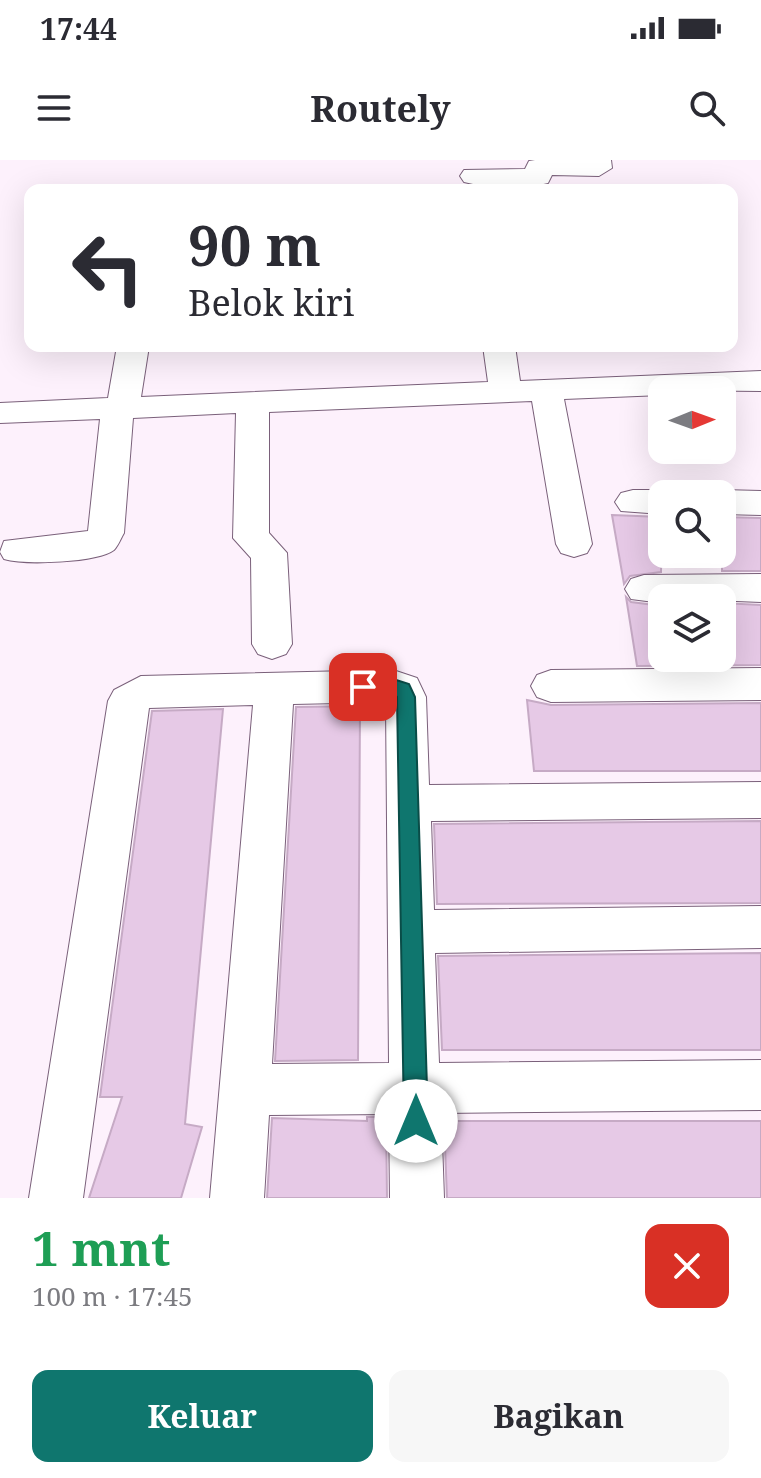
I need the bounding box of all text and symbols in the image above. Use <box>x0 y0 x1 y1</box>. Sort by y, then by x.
text: 17:44 <box>40 8 117 49</box>
text: Routely <box>310 84 451 133</box>
icon: menu <box>32 86 76 130</box>
icon: search <box>685 86 729 130</box>
text: 90 m <box>188 206 321 282</box>
icon: left <box>56 216 160 320</box>
text: Belok kiri <box>188 278 354 327</box>
north arrow <box>648 376 736 464</box>
map controls <box>648 376 736 672</box>
button: search <box>648 480 736 568</box>
button: layers <box>648 584 736 672</box>
pin <box>329 653 397 721</box>
icon: arrive <box>341 665 385 709</box>
position arrow <box>374 1079 458 1163</box>
text: 1 mnt <box>32 1215 170 1280</box>
button: close <box>645 1224 729 1308</box>
text: 100 m · 17:45 <box>32 1278 193 1314</box>
button: Keluar <box>32 1370 373 1462</box>
button: Bagikan <box>389 1370 729 1462</box>

